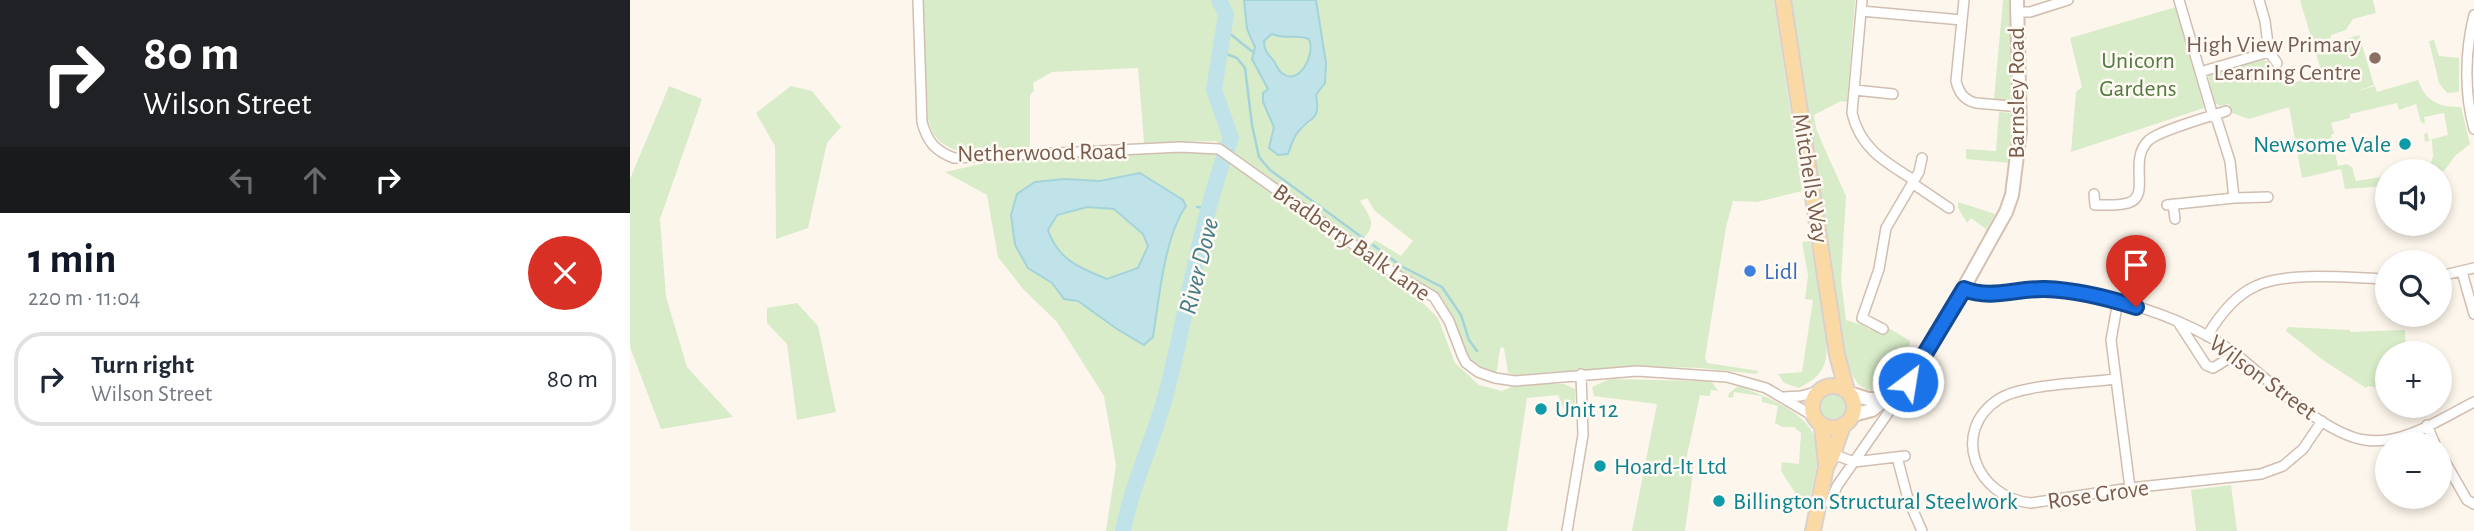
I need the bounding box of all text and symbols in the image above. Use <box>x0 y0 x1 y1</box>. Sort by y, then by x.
street label: Barnsley Road <box>2005 27 2029 159</box>
icon: right <box>28 28 119 119</box>
text: 80 m <box>143 30 240 79</box>
place label: High View Primary Learning Centre <box>2186 33 2361 85</box>
park label: Unicorn Gardens <box>2099 49 2177 101</box>
marker: High View Primary Learning Centre <box>2367 50 2383 66</box>
text: Wilson Street <box>143 88 312 120</box>
street label: Mitchells Way <box>1788 112 1832 245</box>
place label: Newsome Vale <box>2253 133 2391 157</box>
marker: Newsome Vale <box>2397 136 2413 152</box>
street label: Netherwood Road <box>957 140 1127 166</box>
map controls <box>2375 159 2452 509</box>
button: sound <box>2375 159 2452 236</box>
icon: left <box>223 161 261 199</box>
icon: ahead <box>296 161 334 199</box>
icon: right <box>369 161 407 199</box>
street label: Bradberry Balk Lane <box>1268 180 1435 306</box>
water label: River Dove <box>1174 215 1223 317</box>
pin <box>2106 235 2166 307</box>
button: close <box>528 236 602 310</box>
text: 1 min <box>28 238 117 280</box>
icon: arrive <box>2117 246 2155 284</box>
button: search <box>2375 250 2452 327</box>
place label: Lidl <box>1764 260 1798 284</box>
marker: Lidl <box>1742 263 1758 279</box>
text: 220 m · 11:04 <box>28 287 140 310</box>
street label: Wilson Street <box>2204 331 2321 425</box>
button: + <box>2375 341 2452 418</box>
position arrow <box>1871 345 1945 419</box>
text: Turn right <box>91 352 194 378</box>
icon: right <box>32 360 70 398</box>
text: 80 m <box>547 366 598 392</box>
text: Wilson Street <box>91 383 212 406</box>
place label: Unit 12 <box>1555 398 1619 422</box>
marker: Unit 12 <box>1533 401 1549 417</box>
button: − <box>2375 432 2452 509</box>
place label: Hoard-It Ltd <box>1614 455 1727 479</box>
marker: Hoard-It Ltd <box>1592 458 1608 474</box>
street label: Rose Grove <box>2046 476 2150 514</box>
place label: Billington Structural Steelwork <box>1733 490 2018 514</box>
marker: Billington Structural Steelwork <box>1711 493 1727 509</box>

